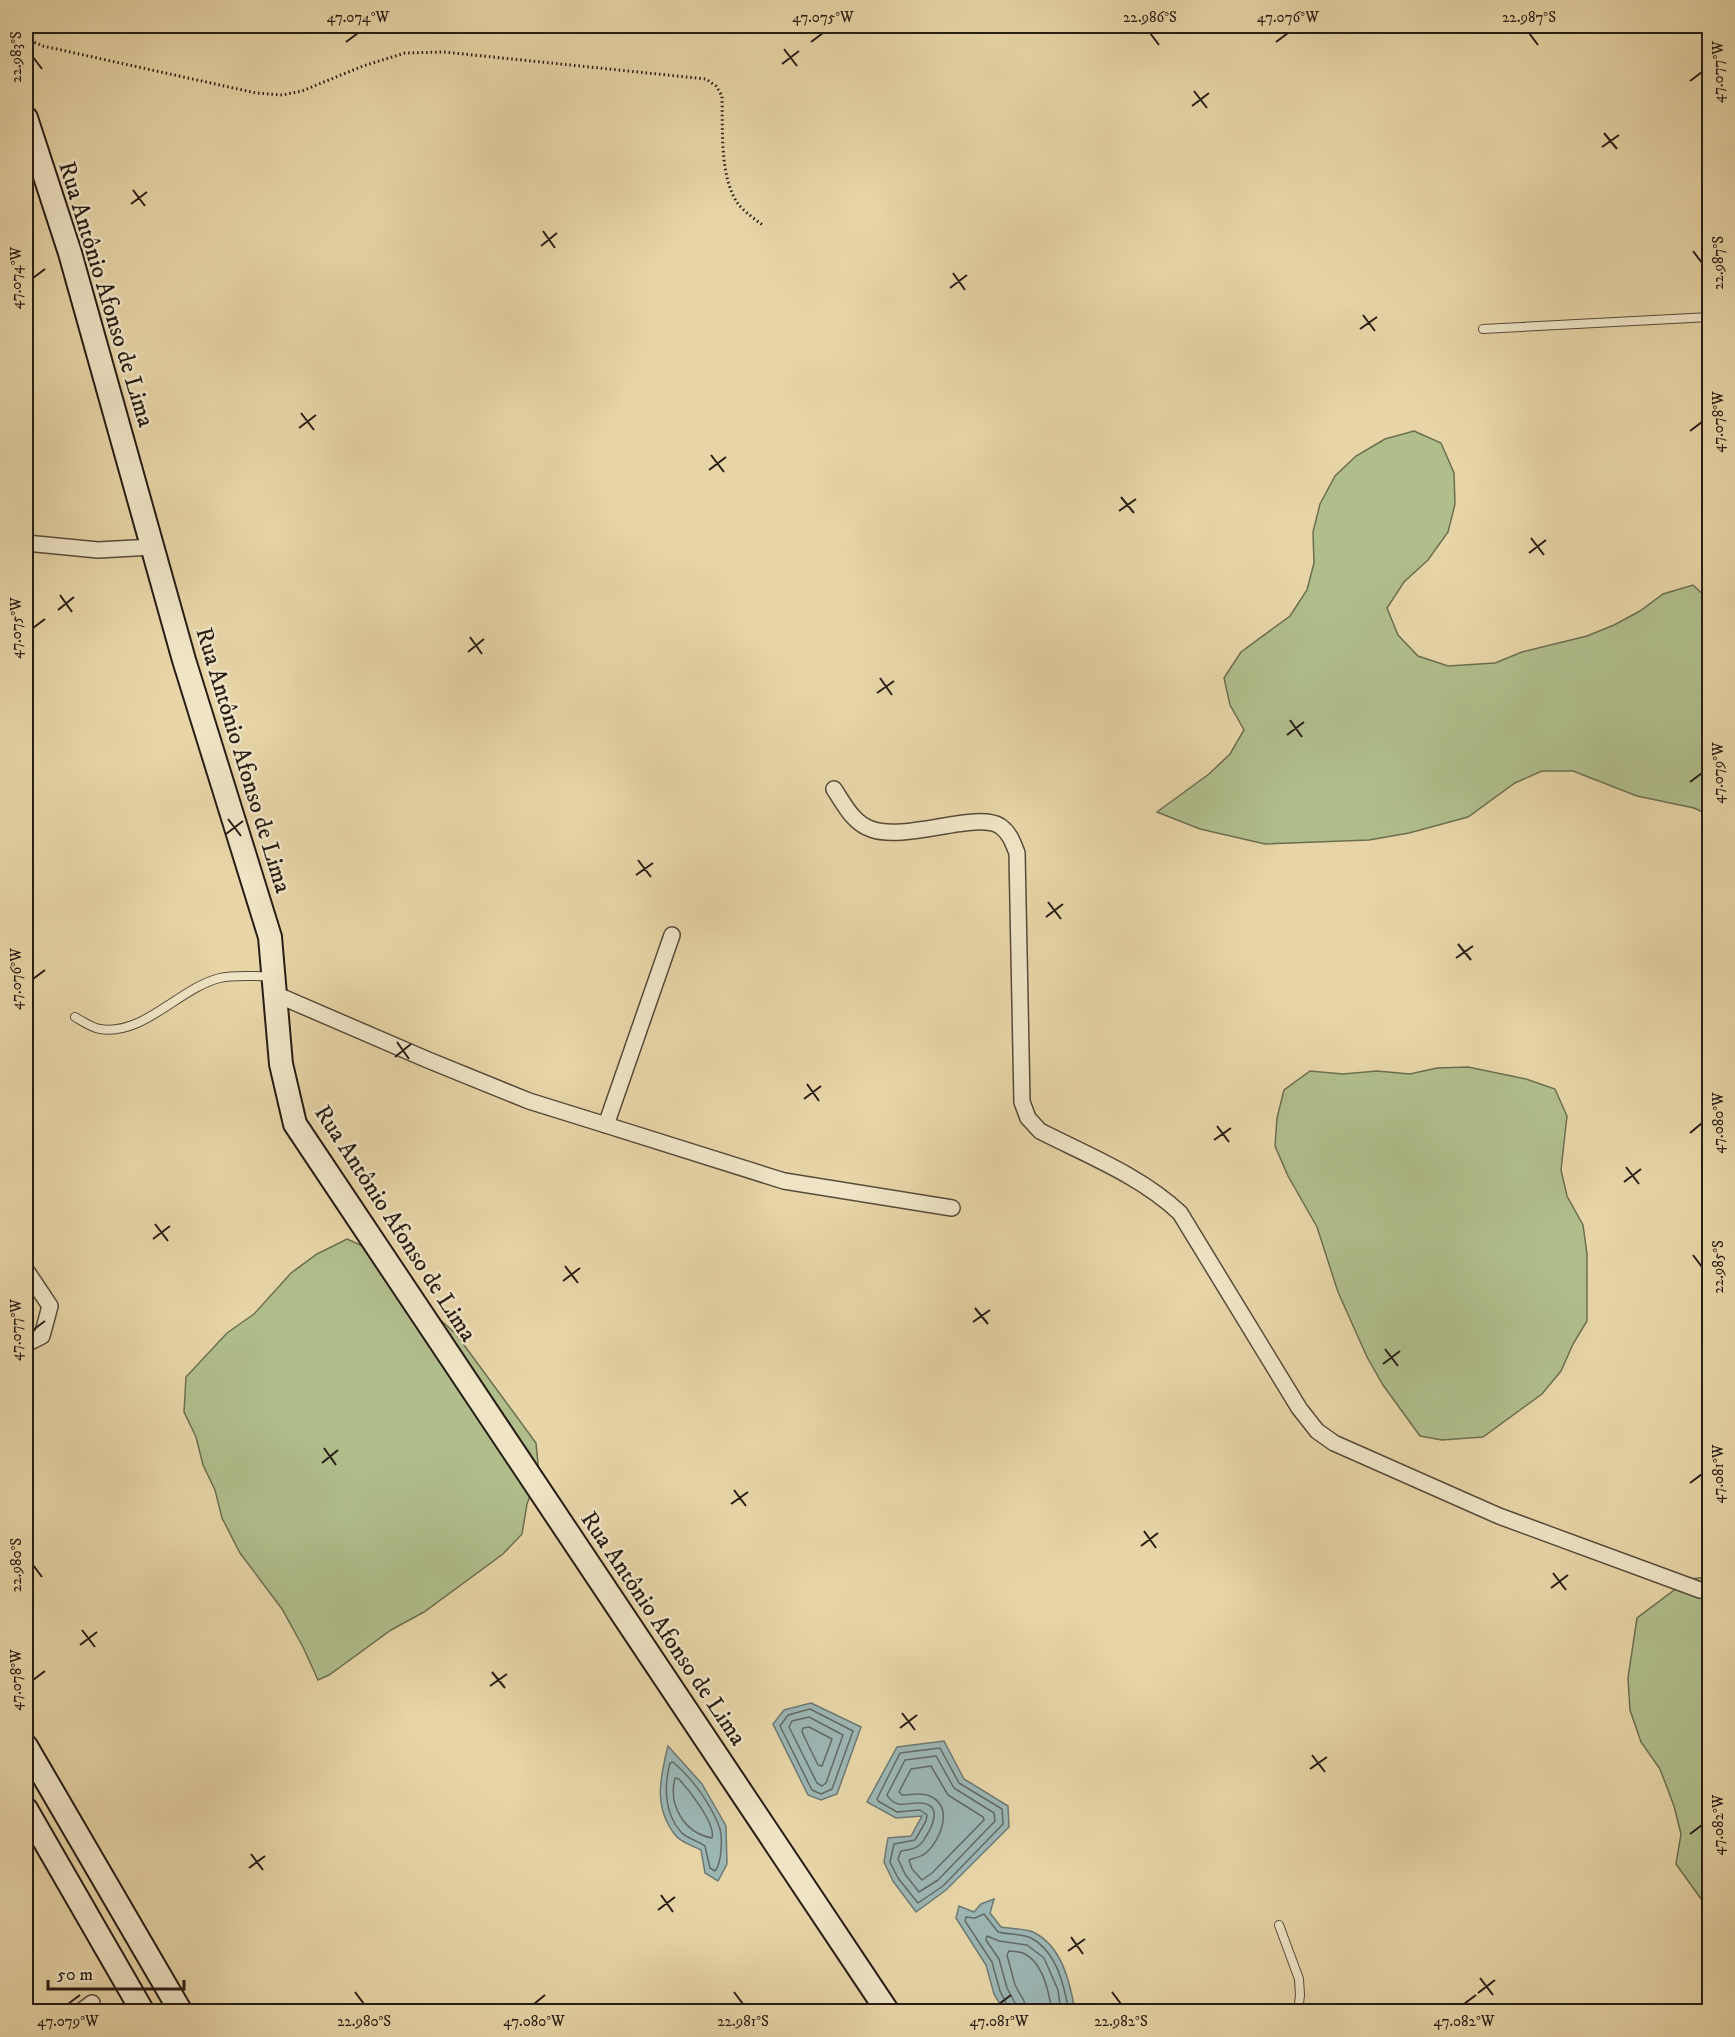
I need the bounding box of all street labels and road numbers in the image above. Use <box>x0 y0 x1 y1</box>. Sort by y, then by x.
street label: Rua Antônio Afonso de Lima <box>51 158 161 431</box>
street label: Rua Antônio Afonso de Lima <box>188 624 298 897</box>
street label: Rua Antônio Afonso de Lima <box>307 1100 483 1348</box>
street label: Rua Antônio Afonso de Lima <box>574 1506 753 1752</box>

